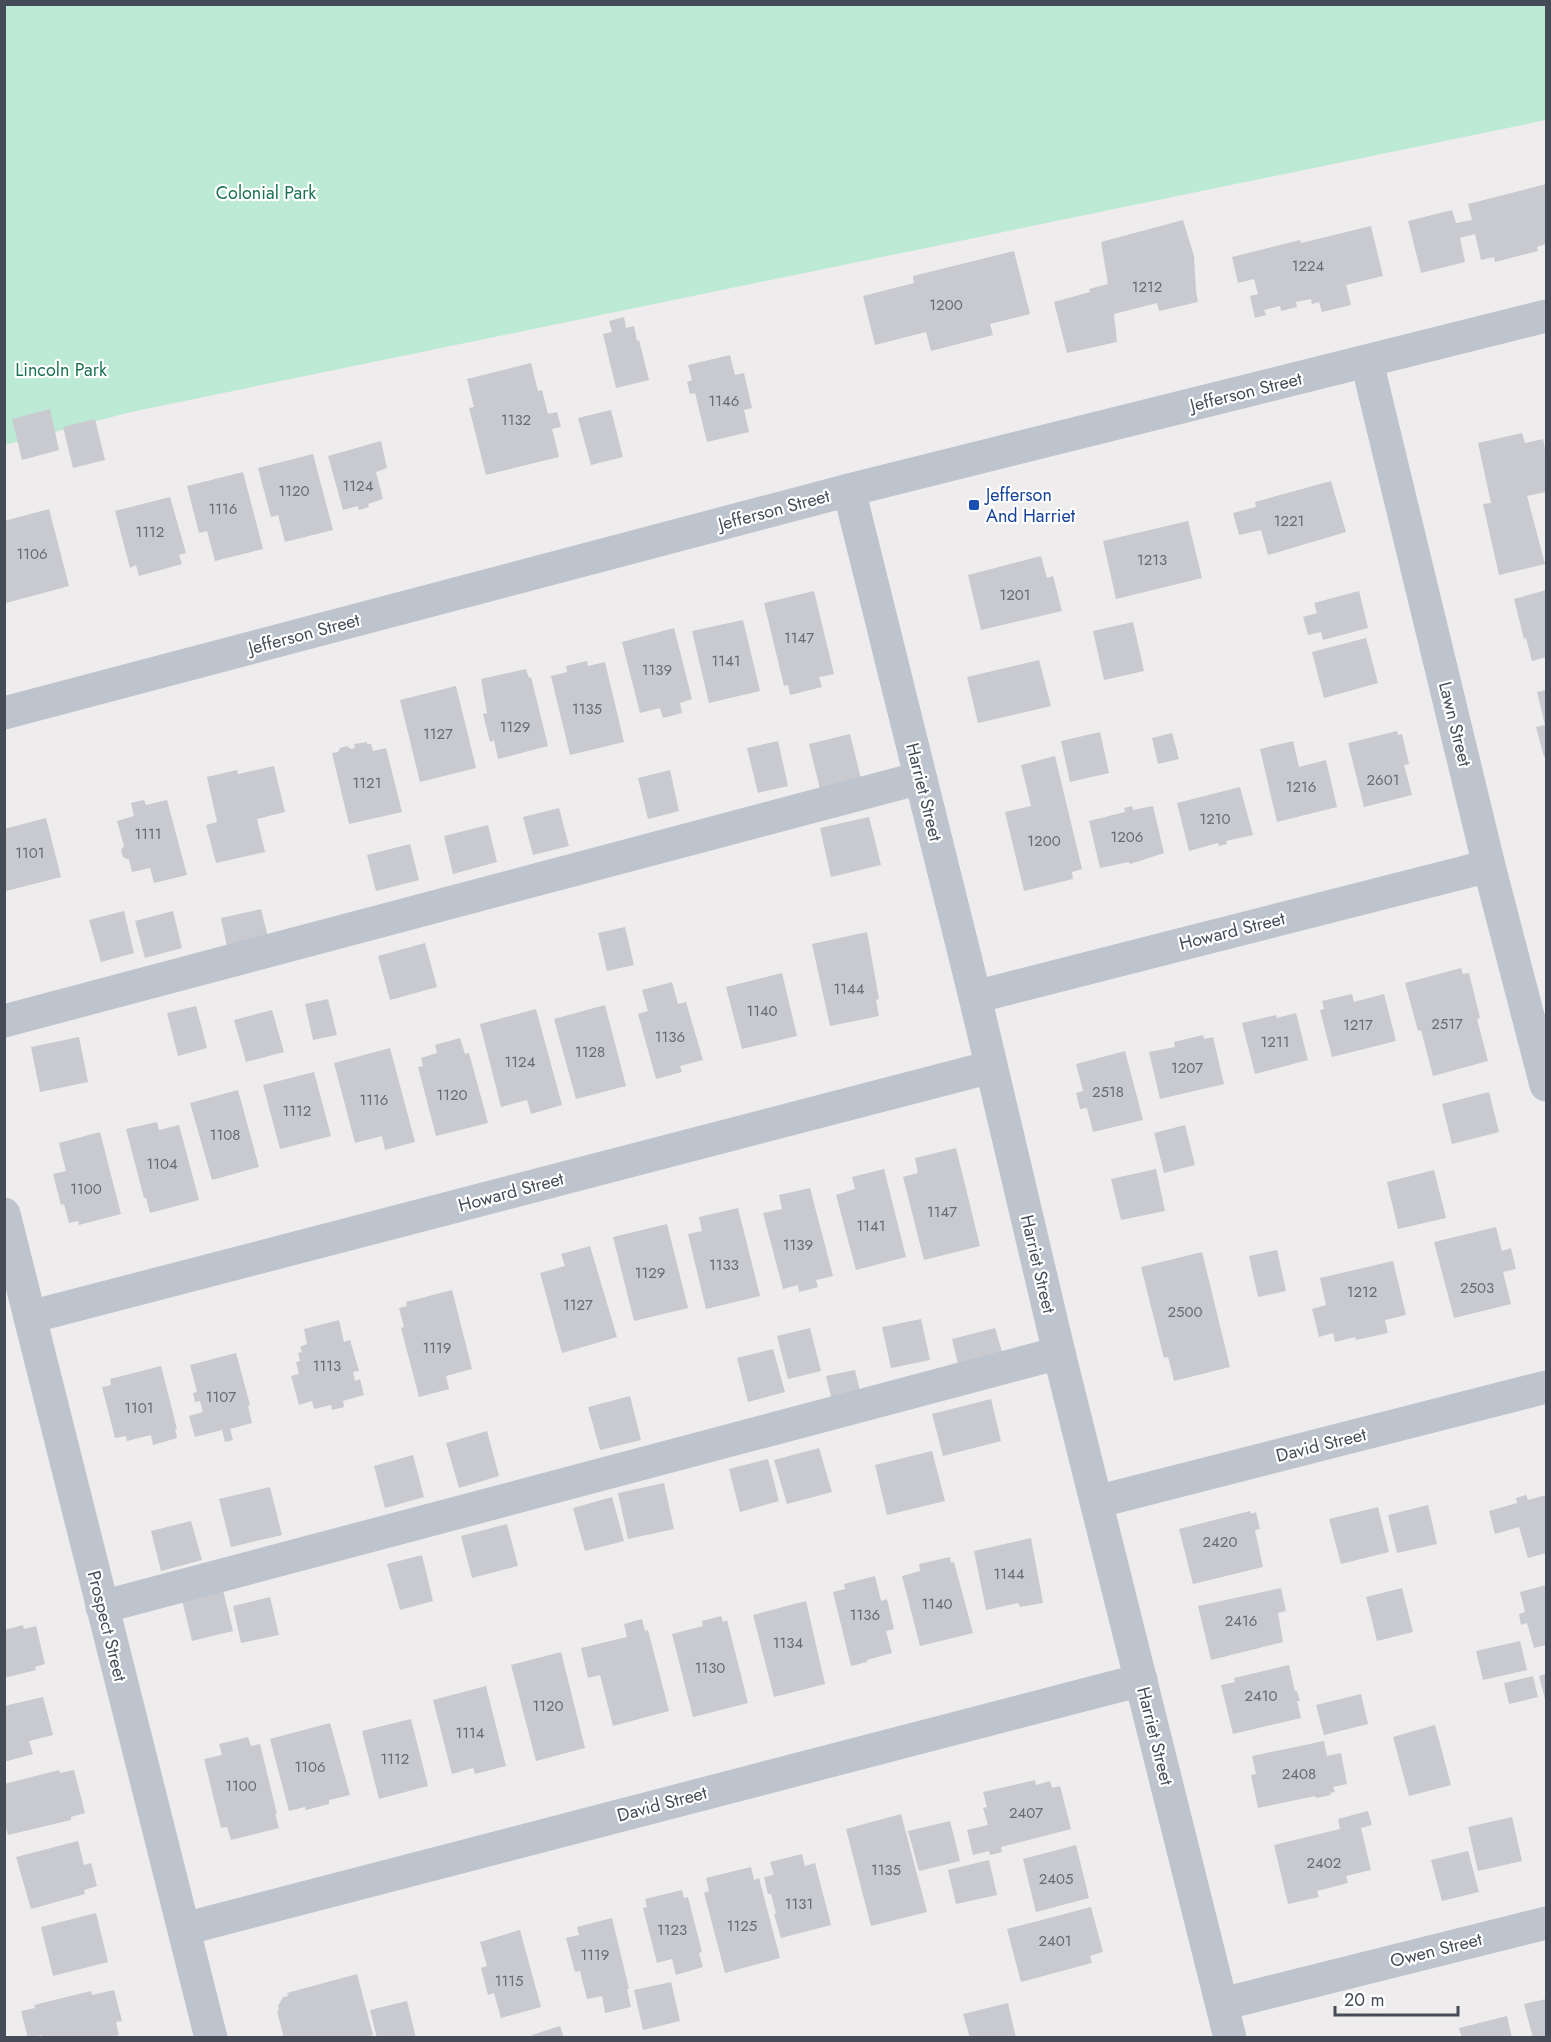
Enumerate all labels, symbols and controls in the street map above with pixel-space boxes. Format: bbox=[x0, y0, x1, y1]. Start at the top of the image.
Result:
park label: Colonial Park bbox=[216, 180, 316, 206]
house number: 1224 bbox=[1292, 255, 1325, 277]
house number: 1212 bbox=[1132, 276, 1162, 298]
house number: 1200 bbox=[929, 294, 963, 316]
park label: Lincoln Park bbox=[15, 357, 107, 383]
street label: Jefferson Street bbox=[1186, 365, 1305, 419]
house number: 1146 bbox=[709, 390, 739, 412]
house number: 1132 bbox=[501, 409, 531, 431]
house number: 1124 bbox=[343, 475, 374, 497]
house number: 1120 bbox=[278, 480, 310, 502]
street label: Jefferson Street bbox=[714, 482, 833, 538]
place label: Jefferson And Harriet bbox=[984, 482, 1076, 529]
house number: 1116 bbox=[209, 498, 237, 520]
marker: Jefferson And Harriet bbox=[967, 498, 981, 512]
house number: 1221 bbox=[1274, 510, 1304, 532]
house number: 1112 bbox=[136, 521, 164, 543]
house number: 1106 bbox=[16, 543, 48, 565]
house number: 1213 bbox=[1137, 549, 1167, 571]
house number: 1201 bbox=[999, 584, 1031, 606]
street label: Jefferson Street bbox=[244, 606, 363, 662]
house number: 1147 bbox=[784, 627, 814, 649]
house number: 1141 bbox=[712, 650, 741, 672]
house number: 1139 bbox=[642, 659, 672, 681]
street label: Lawn Street bbox=[1432, 679, 1478, 770]
house number: 1135 bbox=[572, 698, 602, 720]
house number: 1129 bbox=[500, 716, 530, 738]
house number: 1127 bbox=[423, 723, 453, 745]
street label: Harriet Street bbox=[899, 740, 949, 845]
house number: 2601 bbox=[1367, 769, 1399, 791]
house number: 1121 bbox=[353, 772, 381, 794]
house number: 1216 bbox=[1286, 776, 1316, 798]
house number: 1210 bbox=[1199, 808, 1231, 830]
house number: 1111 bbox=[134, 823, 162, 845]
house number: 1206 bbox=[1111, 826, 1143, 848]
house number: 1200 bbox=[1027, 830, 1061, 852]
house number: 1101 bbox=[15, 842, 45, 864]
street label: Howard Street bbox=[1176, 905, 1288, 957]
house number: 1144 bbox=[834, 978, 865, 1000]
house number: 1140 bbox=[746, 1000, 778, 1022]
house number: 2517 bbox=[1431, 1013, 1463, 1035]
house number: 1217 bbox=[1343, 1014, 1373, 1036]
house number: 1136 bbox=[655, 1026, 685, 1048]
house number: 1211 bbox=[1261, 1031, 1289, 1053]
house number: 1128 bbox=[575, 1041, 605, 1063]
house number: 1124 bbox=[505, 1051, 536, 1073]
house number: 1207 bbox=[1171, 1057, 1203, 1079]
house number: 2518 bbox=[1092, 1081, 1124, 1103]
house number: 1120 bbox=[436, 1084, 468, 1106]
house number: 1116 bbox=[360, 1089, 388, 1111]
house number: 1112 bbox=[283, 1100, 311, 1122]
house number: 1108 bbox=[210, 1124, 240, 1146]
house number: 1104 bbox=[146, 1153, 178, 1175]
street label: Howard Street bbox=[455, 1165, 567, 1219]
house number: 1100 bbox=[70, 1178, 102, 1200]
house number: 1147 bbox=[927, 1201, 957, 1223]
street label: Harriet Street bbox=[1014, 1212, 1062, 1317]
house number: 1141 bbox=[857, 1215, 886, 1237]
house number: 1139 bbox=[783, 1234, 813, 1256]
house number: 1133 bbox=[709, 1254, 739, 1276]
house number: 1129 bbox=[635, 1262, 665, 1284]
house number: 2503 bbox=[1460, 1277, 1494, 1299]
house number: 1212 bbox=[1347, 1281, 1377, 1303]
house number: 1127 bbox=[563, 1294, 593, 1316]
house number: 2500 bbox=[1168, 1301, 1203, 1323]
house number: 1119 bbox=[423, 1337, 451, 1359]
house number: 1113 bbox=[313, 1355, 341, 1377]
house number: 1107 bbox=[206, 1386, 236, 1408]
house number: 1101 bbox=[124, 1397, 154, 1419]
street label: David Street bbox=[1273, 1421, 1369, 1469]
house number: 2420 bbox=[1203, 1531, 1237, 1553]
house number: 1144 bbox=[994, 1563, 1025, 1585]
street label: Prospect Street bbox=[81, 1568, 133, 1685]
house number: 1140 bbox=[921, 1593, 953, 1615]
house number: 1136 bbox=[850, 1604, 880, 1626]
house number: 2416 bbox=[1225, 1610, 1257, 1632]
house number: 1134 bbox=[773, 1632, 803, 1654]
house number: 1130 bbox=[695, 1657, 725, 1679]
street label: Harriet Street bbox=[1130, 1684, 1180, 1789]
house number: 2410 bbox=[1244, 1685, 1278, 1707]
house number: 1120 bbox=[532, 1695, 564, 1717]
house number: 1114 bbox=[456, 1722, 485, 1744]
house number: 1112 bbox=[381, 1748, 409, 1770]
house number: 1106 bbox=[294, 1756, 326, 1778]
house number: 2408 bbox=[1282, 1763, 1316, 1785]
house number: 1100 bbox=[225, 1775, 257, 1797]
street label: David Street bbox=[614, 1779, 710, 1828]
house number: 2407 bbox=[1009, 1802, 1043, 1824]
house number: 2402 bbox=[1307, 1852, 1341, 1874]
house number: 1135 bbox=[871, 1859, 901, 1881]
house number: 2405 bbox=[1039, 1868, 1073, 1890]
house number: 1131 bbox=[785, 1893, 813, 1915]
house number: 1125 bbox=[727, 1915, 757, 1937]
house number: 1123 bbox=[657, 1919, 687, 1941]
street label: Owen Street bbox=[1387, 1926, 1485, 1974]
house number: 2401 bbox=[1038, 1930, 1072, 1952]
house number: 1119 bbox=[581, 1944, 609, 1966]
house number: 1115 bbox=[495, 1970, 523, 1992]
scale bar bbox=[1335, 1979, 1458, 2017]
text: 20 m bbox=[1344, 1987, 1384, 2013]

